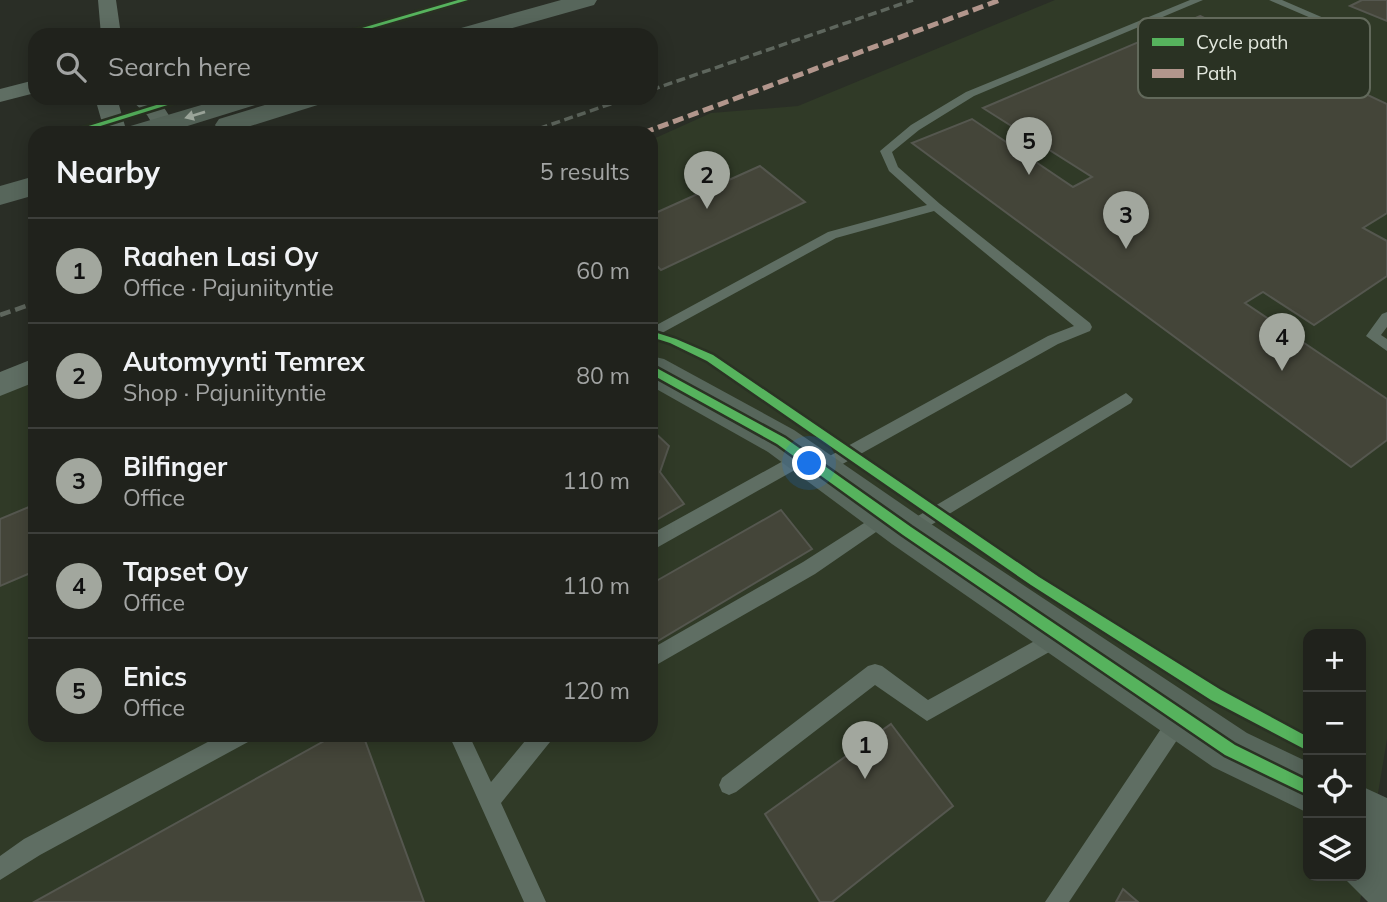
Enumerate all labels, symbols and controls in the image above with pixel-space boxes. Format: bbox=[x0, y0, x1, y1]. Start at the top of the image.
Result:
legend bbox=[1138, 18, 1370, 98]
search box bbox=[28, 28, 658, 105]
text: Cycle path bbox=[1196, 30, 1288, 54]
icon: search bbox=[52, 48, 90, 86]
text: Search here bbox=[108, 50, 251, 83]
text: Path bbox=[1196, 61, 1237, 85]
one-way arrow bbox=[185, 111, 206, 121]
pin: 5 bbox=[1006, 117, 1052, 175]
pin: 2 bbox=[684, 151, 730, 209]
text: Nearby bbox=[56, 153, 160, 191]
text: 5 results bbox=[540, 157, 630, 186]
pin: 3 bbox=[1103, 191, 1149, 249]
text: Raahen Lasi Oy bbox=[123, 240, 318, 273]
text: 1 bbox=[72, 256, 86, 285]
text: 60 m bbox=[576, 256, 630, 285]
text: Office · Pajuniityntie bbox=[123, 273, 334, 302]
pin: 4 bbox=[1259, 313, 1305, 371]
text: Automyynti Temrex bbox=[123, 345, 365, 378]
text: 2 bbox=[72, 361, 86, 390]
text: 80 m bbox=[576, 361, 630, 390]
text: Shop · Pajuniityntie bbox=[123, 378, 326, 407]
your location bbox=[792, 446, 826, 480]
text: Bilfinger bbox=[123, 450, 227, 483]
text: 3 bbox=[72, 466, 86, 495]
text: 110 m bbox=[562, 466, 630, 495]
text: Office bbox=[123, 483, 185, 512]
text: Tapset Oy bbox=[123, 555, 248, 588]
text: 4 bbox=[72, 571, 86, 600]
text: 110 m bbox=[562, 571, 630, 600]
text: Office bbox=[123, 588, 185, 617]
map controls bbox=[1303, 629, 1366, 881]
button: + bbox=[1303, 629, 1366, 692]
text: Enics bbox=[123, 660, 187, 693]
text: 5 bbox=[72, 676, 86, 705]
text: 120 m bbox=[562, 676, 630, 705]
button: − bbox=[1303, 692, 1366, 755]
text: Office bbox=[123, 693, 185, 722]
pin: 1 bbox=[842, 721, 888, 779]
button: locate bbox=[1303, 755, 1366, 818]
button: layers bbox=[1303, 818, 1366, 881]

